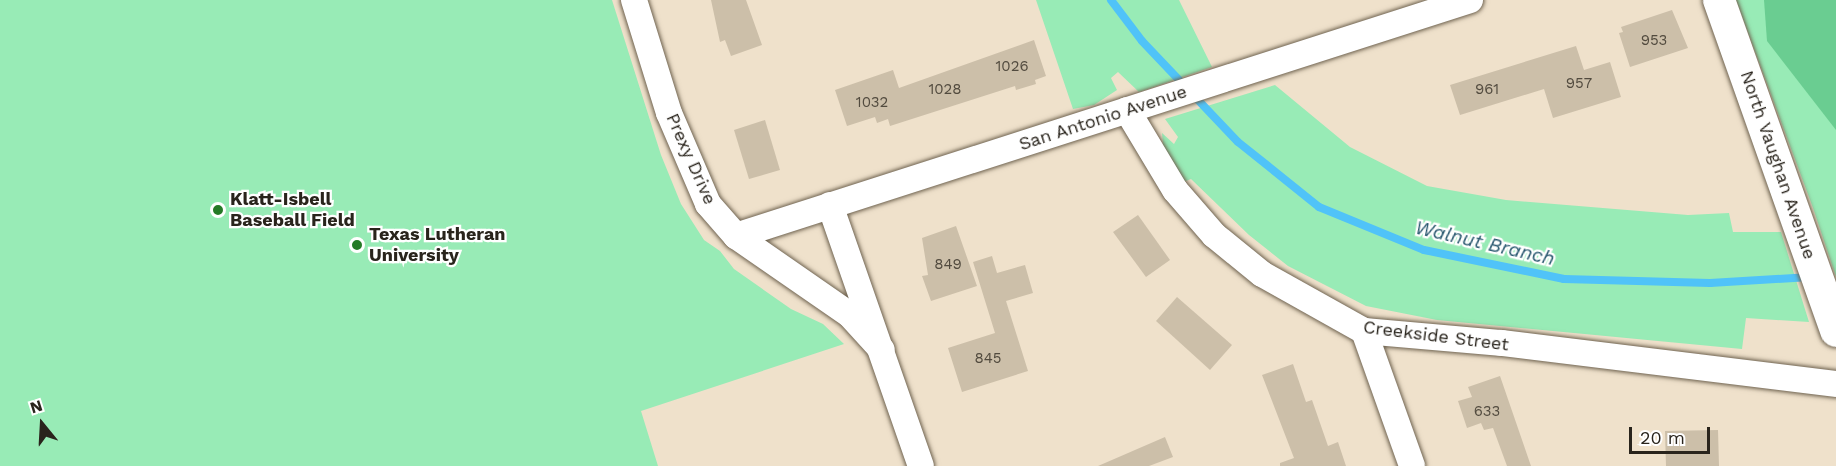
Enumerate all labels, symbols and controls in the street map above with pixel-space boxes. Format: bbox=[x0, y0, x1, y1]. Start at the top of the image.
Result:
house number: 953 bbox=[1641, 32, 1667, 50]
house number: 1026 bbox=[995, 58, 1029, 76]
street label: North Vaughan Avenue bbox=[1735, 67, 1821, 263]
house number: 957 bbox=[1566, 75, 1592, 93]
street label: San Antonio Avenue bbox=[1016, 80, 1190, 156]
house number: 1028 bbox=[928, 81, 962, 99]
house number: 961 bbox=[1475, 81, 1499, 99]
house number: 1032 bbox=[856, 94, 888, 112]
street label: Prexy Drive bbox=[661, 110, 721, 208]
place label: Klatt-Isbell Baseball Field bbox=[230, 189, 355, 232]
marker: Klatt-Isbell Baseball Field bbox=[211, 203, 225, 217]
water label: Walnut Branch bbox=[1413, 215, 1557, 271]
place label: Texas Lutheran University bbox=[369, 224, 506, 266]
marker: Texas Lutheran University bbox=[350, 238, 364, 252]
house number: 849 bbox=[934, 256, 962, 274]
street label: Creekside Street bbox=[1362, 316, 1510, 356]
house number: 845 bbox=[974, 350, 1002, 368]
north arrow bbox=[12, 394, 72, 454]
text: N bbox=[28, 396, 45, 417]
house number: 633 bbox=[1474, 403, 1500, 421]
scale bar bbox=[1632, 415, 1713, 453]
text: 20 m bbox=[1640, 427, 1685, 448]

